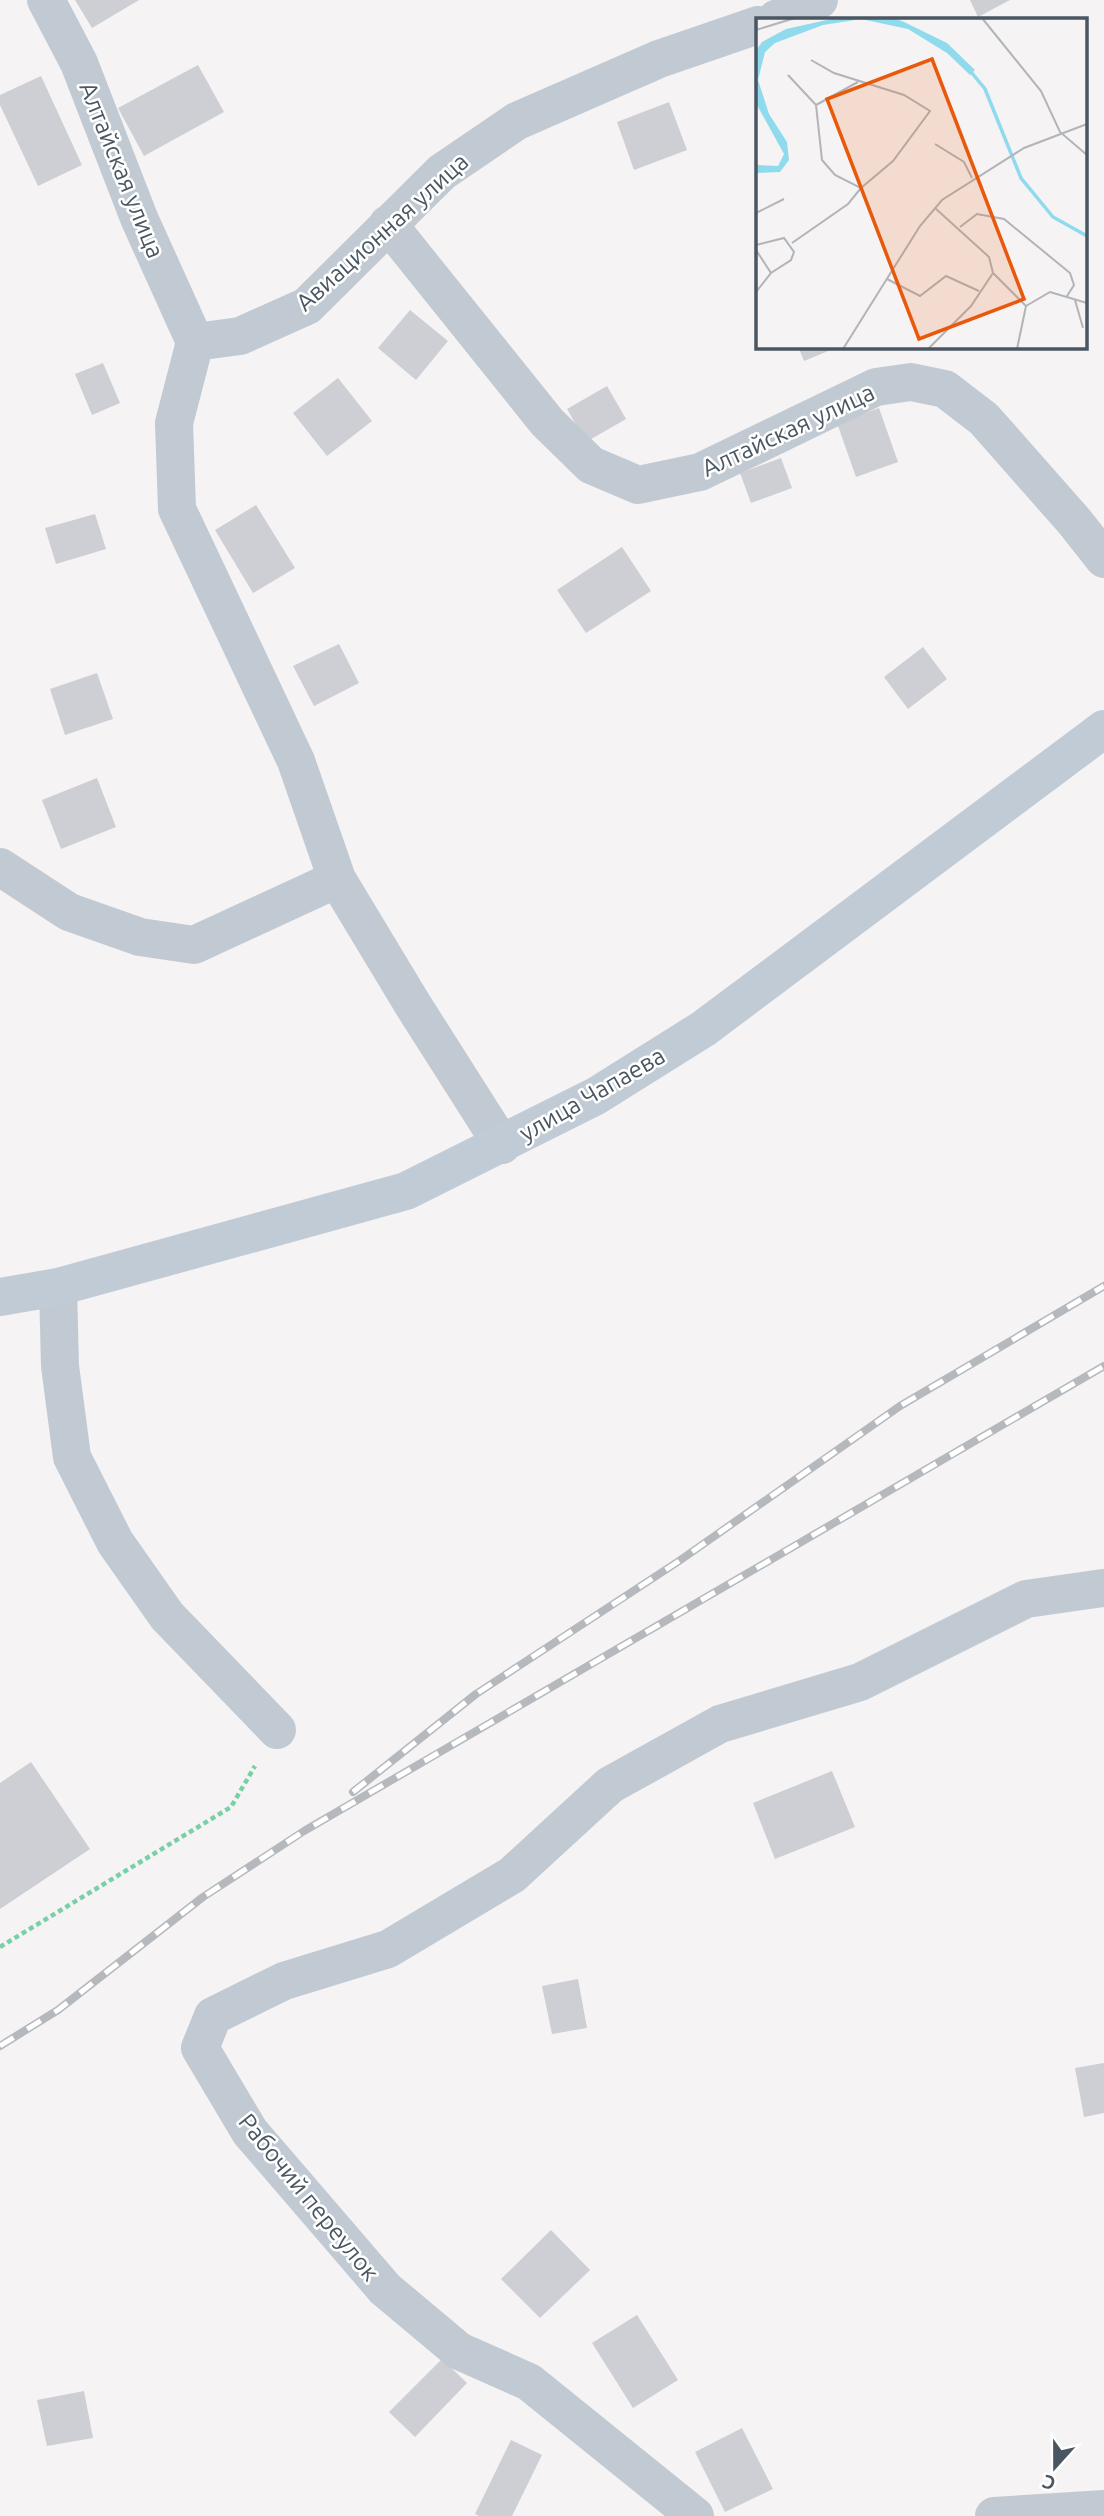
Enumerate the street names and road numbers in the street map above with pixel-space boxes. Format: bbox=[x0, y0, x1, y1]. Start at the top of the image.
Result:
street label: Алтайская улица bbox=[74, 78, 170, 262]
street label: Авиационная улица bbox=[290, 148, 474, 316]
street label: Алтайская улица bbox=[697, 378, 879, 482]
street label: улица Чапаева bbox=[515, 1041, 669, 1147]
street label: Рабочий переулок bbox=[233, 2108, 385, 2286]

